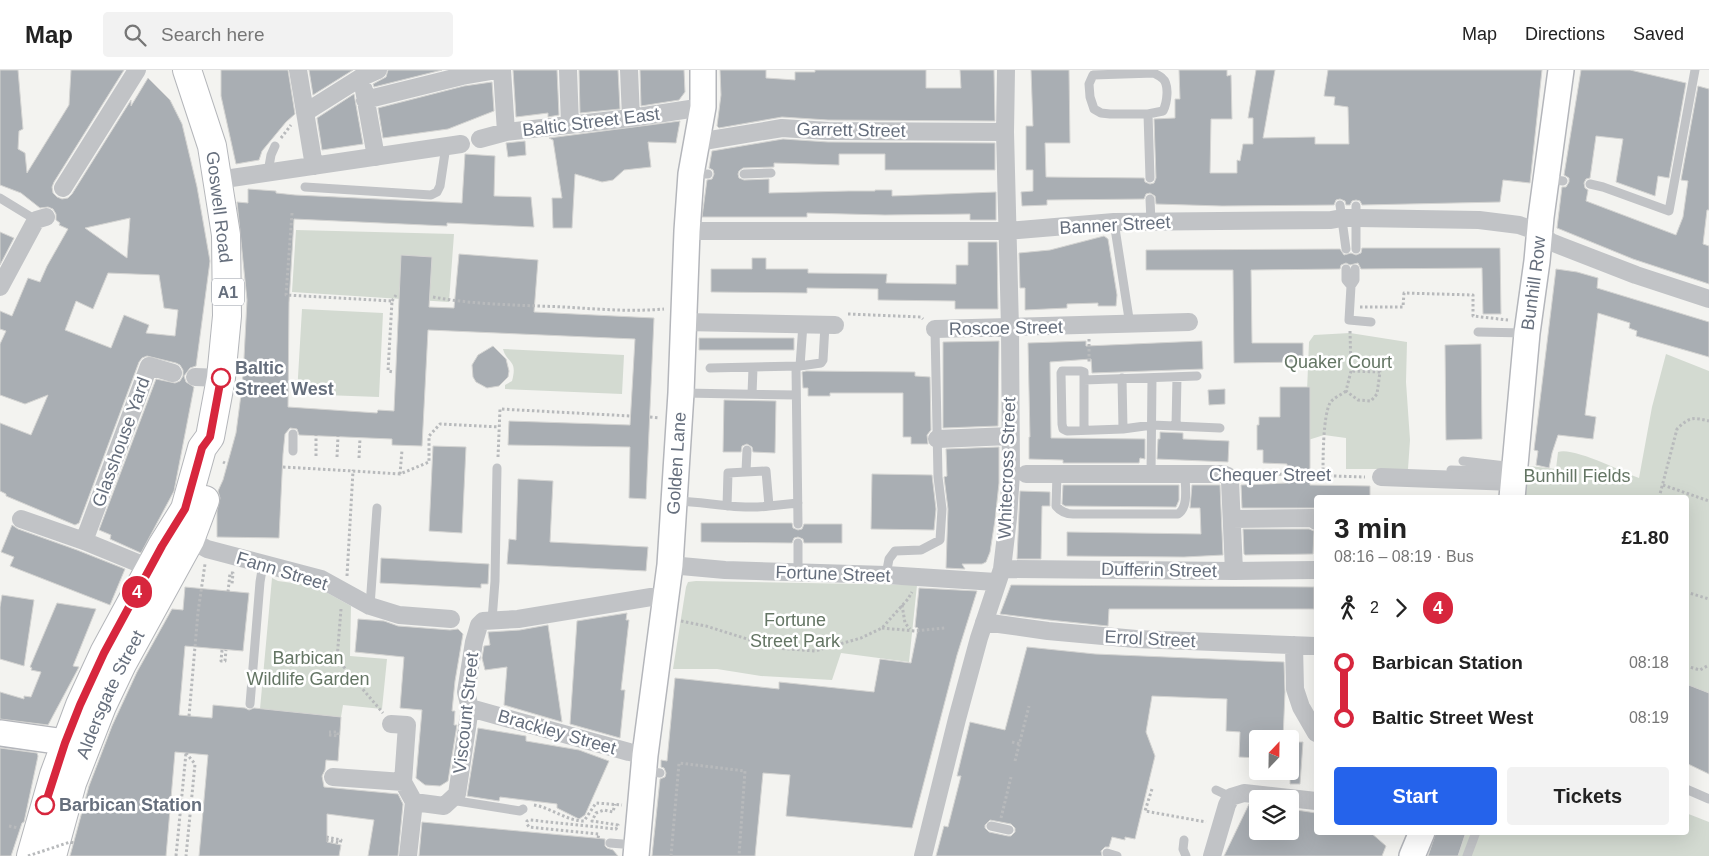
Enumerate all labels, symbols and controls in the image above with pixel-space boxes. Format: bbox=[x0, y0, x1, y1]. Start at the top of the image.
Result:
search box bbox=[103, 12, 453, 57]
text: Map bbox=[25, 21, 73, 48]
icon: search bbox=[121, 21, 149, 49]
text: Search here bbox=[161, 24, 265, 45]
text: Map bbox=[1462, 24, 1497, 44]
text: Directions bbox=[1525, 24, 1605, 44]
text: Saved bbox=[1633, 24, 1684, 44]
street label: Baltic Street East bbox=[521, 104, 661, 140]
street label: Garrett Street bbox=[796, 119, 906, 141]
street label: Goswell Road bbox=[202, 150, 236, 264]
street label: Banner Street bbox=[1059, 212, 1171, 238]
street label: Bunhill Row bbox=[1517, 234, 1549, 332]
road number: A1 bbox=[212, 278, 244, 306]
street label: Roscoe Street bbox=[949, 317, 1063, 339]
park label: Quaker Court bbox=[1284, 352, 1392, 372]
place label: Baltic Street West bbox=[235, 358, 334, 399]
marker: Baltic Street West bbox=[211, 368, 231, 388]
street label: Glasshouse Yard bbox=[88, 374, 154, 510]
street label: Whitecross Street bbox=[995, 397, 1019, 539]
street label: Golden Lane bbox=[663, 411, 690, 515]
street label: Chequer Street bbox=[1209, 465, 1331, 485]
park label: Bunhill Fields bbox=[1523, 466, 1631, 486]
text: 3 min bbox=[1334, 513, 1407, 544]
text: £1.80 bbox=[1621, 527, 1669, 548]
street label: Fann Street bbox=[234, 548, 330, 594]
text: 08:16 – 08:19 · Bus bbox=[1334, 548, 1474, 565]
street label: Dufferin Street bbox=[1101, 559, 1217, 581]
street label: Fortune Street bbox=[775, 562, 891, 586]
line badge: 4 bbox=[121, 576, 153, 608]
text: 4 bbox=[132, 582, 142, 602]
icon: walk bbox=[1334, 594, 1362, 622]
icon: forward bbox=[1387, 594, 1415, 622]
text: 4 bbox=[1433, 598, 1443, 618]
text: 2 bbox=[1370, 599, 1379, 616]
park label: Fortune Street Park bbox=[750, 610, 841, 651]
street label: Aldersgate Street bbox=[72, 627, 148, 762]
street label: Errol Street bbox=[1104, 627, 1196, 651]
park label: Barbican Wildlife Garden bbox=[246, 648, 370, 689]
street label: Viscount Street bbox=[450, 651, 482, 775]
text: Barbican Station bbox=[1372, 652, 1523, 673]
text: 08:18 bbox=[1629, 654, 1669, 671]
street label: Brackley Street bbox=[496, 706, 618, 758]
text: Baltic Street West bbox=[1372, 707, 1533, 728]
text: 08:19 bbox=[1629, 709, 1669, 726]
north arrow bbox=[1249, 730, 1299, 780]
map controls bbox=[1249, 730, 1299, 840]
button: Start bbox=[1334, 767, 1497, 825]
button: Tickets bbox=[1507, 767, 1669, 825]
button: layers bbox=[1249, 790, 1299, 840]
marker: Barbican Station bbox=[35, 795, 55, 815]
place label: Barbican Station bbox=[59, 795, 202, 815]

